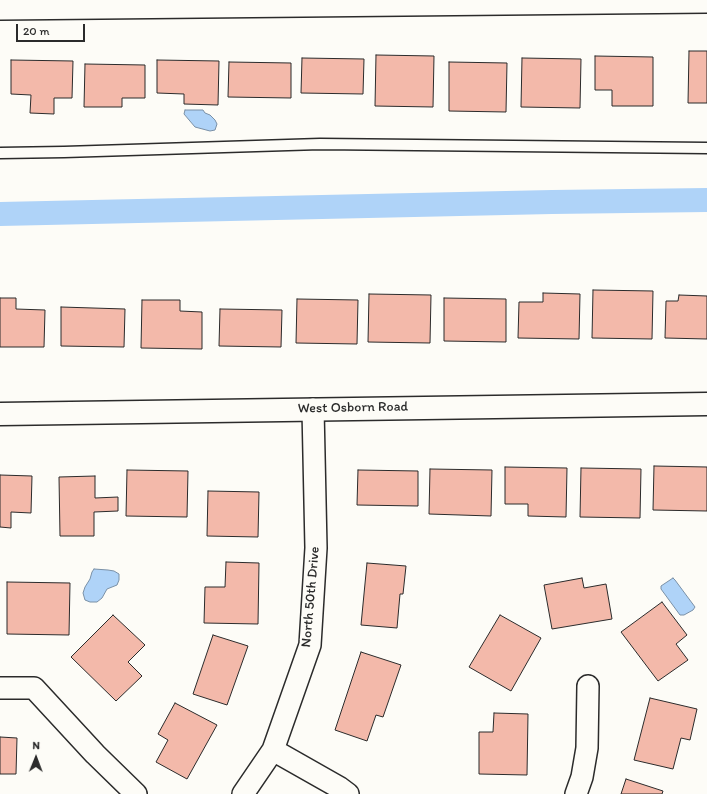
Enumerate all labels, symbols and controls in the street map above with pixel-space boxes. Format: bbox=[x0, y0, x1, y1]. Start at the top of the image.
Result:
scale bar bbox=[18, 16, 87, 42]
text: 20 m bbox=[23, 24, 50, 38]
street label: West Osborn Road bbox=[298, 399, 408, 417]
street label: North 50th Drive bbox=[298, 546, 324, 648]
north arrow bbox=[16, 738, 56, 778]
text: N bbox=[32, 739, 40, 752]

